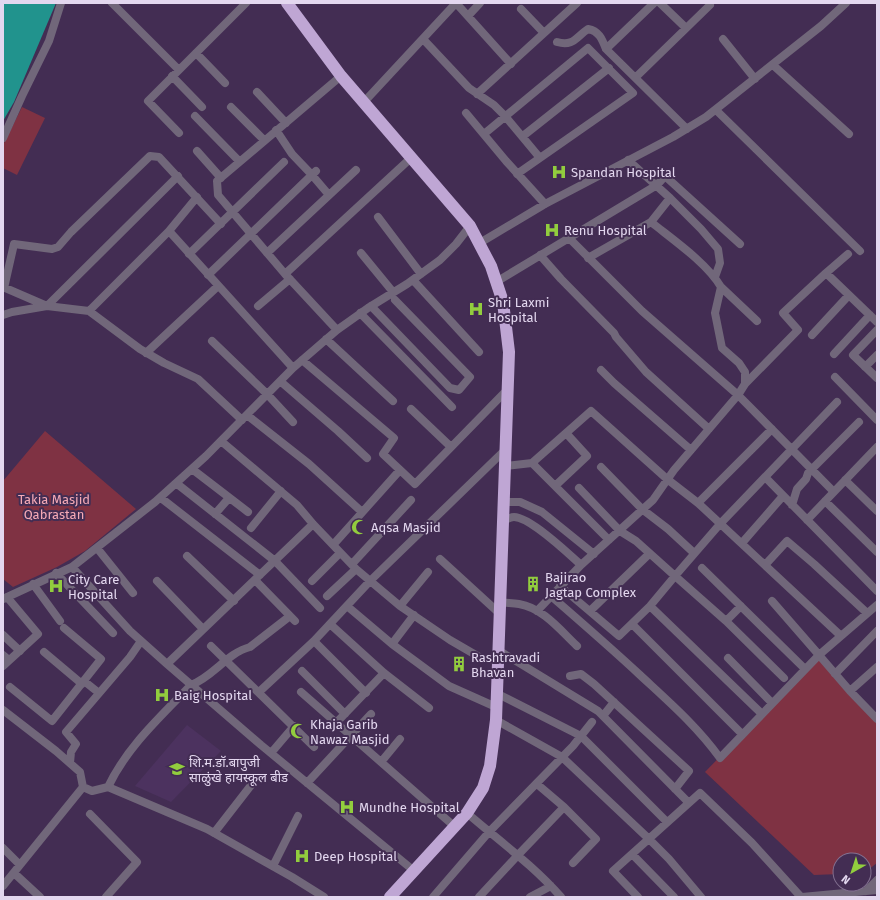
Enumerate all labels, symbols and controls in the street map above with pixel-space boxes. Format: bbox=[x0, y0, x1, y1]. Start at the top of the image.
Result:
hospital icon: Spandan Hospital bbox=[550, 163, 568, 181]
place label: Spandan Hospital bbox=[571, 165, 676, 180]
hospital icon: Renu Hospital bbox=[543, 221, 561, 239]
place label: Renu Hospital bbox=[564, 223, 647, 238]
place label: Shri Laxmi Hospital bbox=[488, 295, 549, 325]
hospital icon: Shri Laxmi Hospital bbox=[467, 300, 485, 318]
park label: Takia Masjid Qabrastan bbox=[18, 492, 90, 522]
mosque icon: Aqsa Masjid bbox=[350, 518, 368, 536]
place label: Aqsa Masjid bbox=[371, 520, 441, 535]
place label: Bajirao Jagtap Complex bbox=[545, 570, 637, 600]
place label: City Care Hospital bbox=[68, 572, 119, 602]
building icon: Bajirao Jagtap Complex bbox=[524, 575, 542, 593]
hospital icon: City Care Hospital bbox=[47, 577, 65, 595]
place label: Rashtravadi Bhavan bbox=[471, 650, 540, 680]
building icon: Rashtravadi Bhavan bbox=[450, 655, 468, 673]
hospital icon: Baig Hospital bbox=[153, 686, 171, 704]
place label: Baig Hospital bbox=[174, 688, 252, 703]
place label: Khaja Garib Nawaz Masjid bbox=[310, 717, 389, 747]
mosque icon: Khaja Garib Nawaz Masjid bbox=[289, 722, 307, 740]
place label: शि.म.डॉ.बापुजी साळुंखे हायस्कूल बीड bbox=[189, 755, 289, 786]
school or university icon: शि.म.डॉ.बापुजी साळुंखे हायस्कूल बीड bbox=[168, 760, 186, 778]
hospital icon: Mundhe Hospital bbox=[338, 798, 356, 816]
place label: Mundhe Hospital bbox=[359, 800, 460, 815]
hospital icon: Deep Hospital bbox=[293, 847, 311, 865]
place label: Deep Hospital bbox=[314, 849, 397, 864]
north arrow bbox=[832, 852, 872, 892]
text: N bbox=[839, 872, 853, 887]

